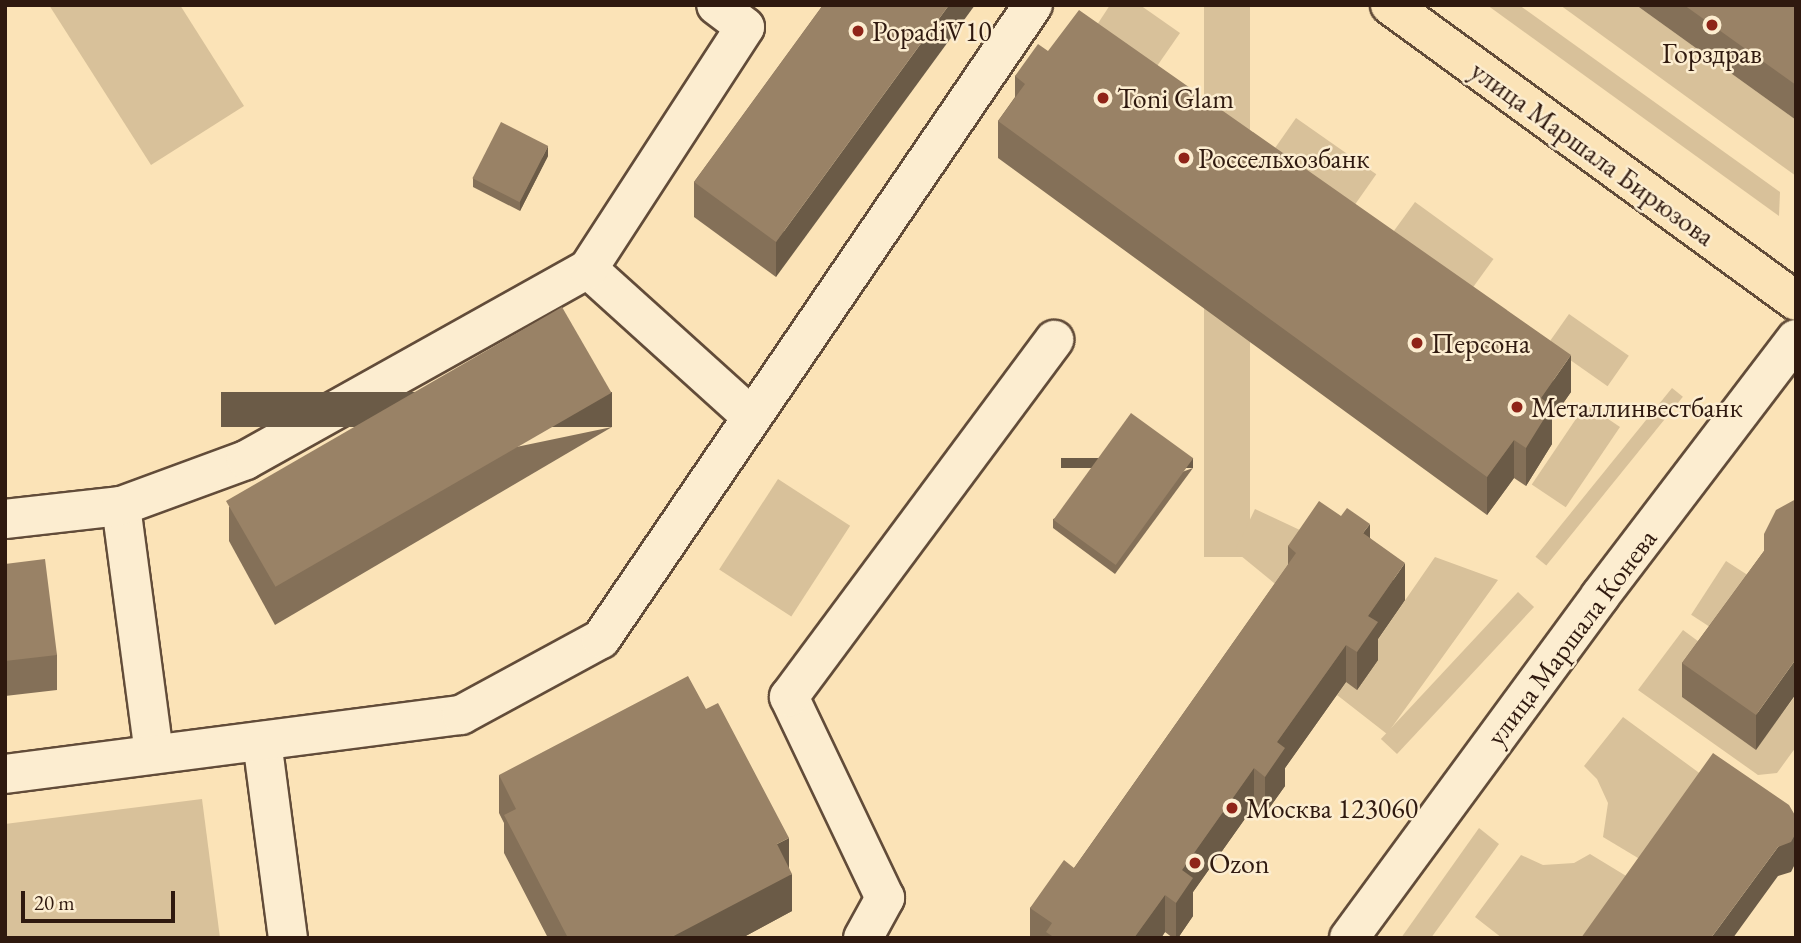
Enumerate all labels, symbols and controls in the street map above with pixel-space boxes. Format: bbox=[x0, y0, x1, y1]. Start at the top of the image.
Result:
place label: PopadiV10 bbox=[872, 14, 992, 48]
marker: Горздрав bbox=[1704, 17, 1720, 33]
marker: PopadiV10 bbox=[850, 23, 866, 39]
place label: Горздрав bbox=[1662, 36, 1762, 70]
street label: улица Маршала Бирюзова bbox=[1464, 53, 1722, 253]
place label: Toni Glam bbox=[1117, 81, 1234, 115]
marker: Toni Glam bbox=[1095, 90, 1111, 106]
place label: Россельхозбанк bbox=[1198, 141, 1370, 175]
marker: Россельхозбанк bbox=[1176, 150, 1192, 166]
place label: Персона bbox=[1431, 326, 1530, 360]
marker: Персона bbox=[1409, 335, 1425, 351]
place label: Металлинвестбанк bbox=[1531, 390, 1743, 424]
marker: Металлинвестбанк bbox=[1509, 399, 1525, 415]
street label: улица Маршала Конева bbox=[1479, 522, 1663, 752]
place label: Москва 123060 bbox=[1246, 791, 1418, 825]
marker: Москва 123060 bbox=[1224, 800, 1240, 816]
place label: Ozon bbox=[1209, 846, 1270, 880]
marker: Ozon bbox=[1187, 855, 1203, 871]
scale bar bbox=[24, 876, 178, 920]
text: 20 m bbox=[34, 889, 75, 916]

